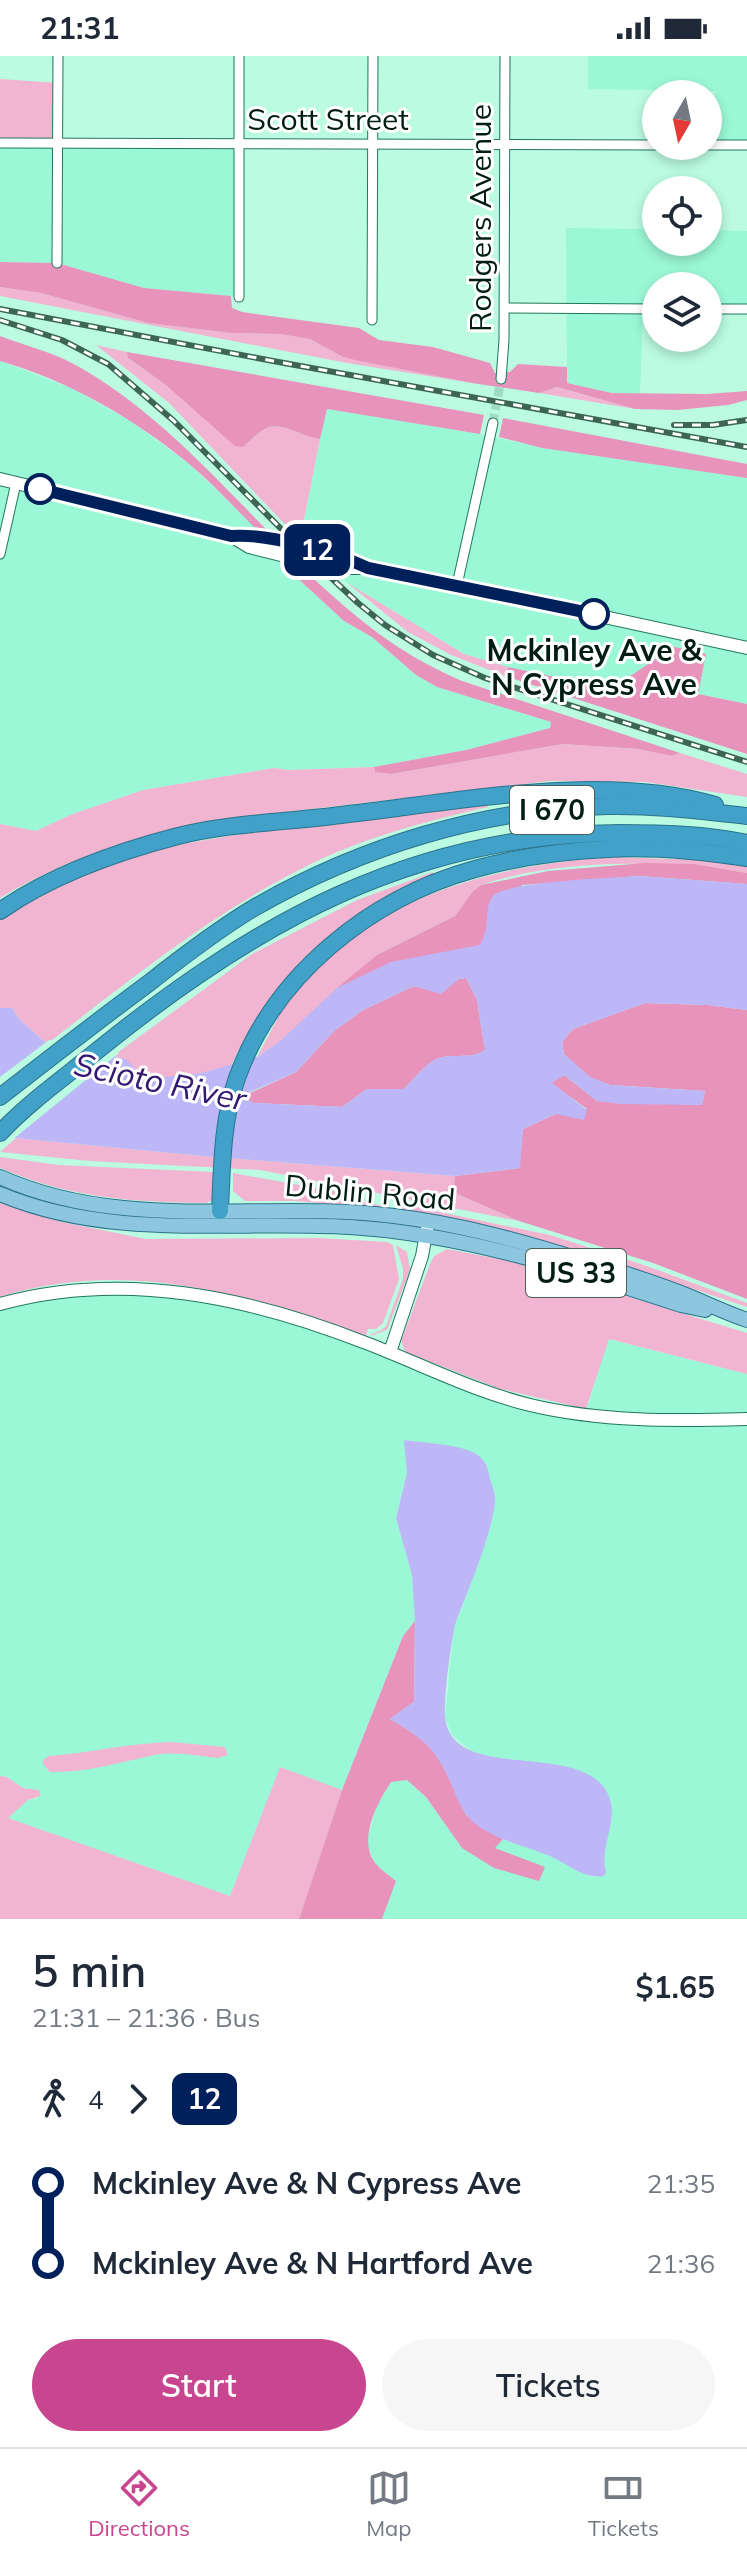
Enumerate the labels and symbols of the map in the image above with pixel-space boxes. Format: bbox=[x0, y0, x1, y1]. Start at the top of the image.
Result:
north arrow bbox=[642, 80, 722, 160]
street label: Scott Street bbox=[247, 100, 409, 138]
street label: Rodgers Avenue bbox=[461, 104, 499, 332]
unlabelled marker bbox=[25, 474, 55, 504]
line badge: 12 bbox=[281, 524, 353, 576]
marker: Mckinley Ave & N Cypress Ave bbox=[579, 599, 609, 629]
place label: Mckinley Ave & N Cypress Ave bbox=[486, 631, 703, 703]
road number: I 670 bbox=[510, 786, 594, 834]
water label: Scioto River bbox=[71, 1043, 251, 1119]
street label: Dublin Road bbox=[283, 1166, 457, 1218]
road number: US 33 bbox=[526, 1249, 626, 1297]

